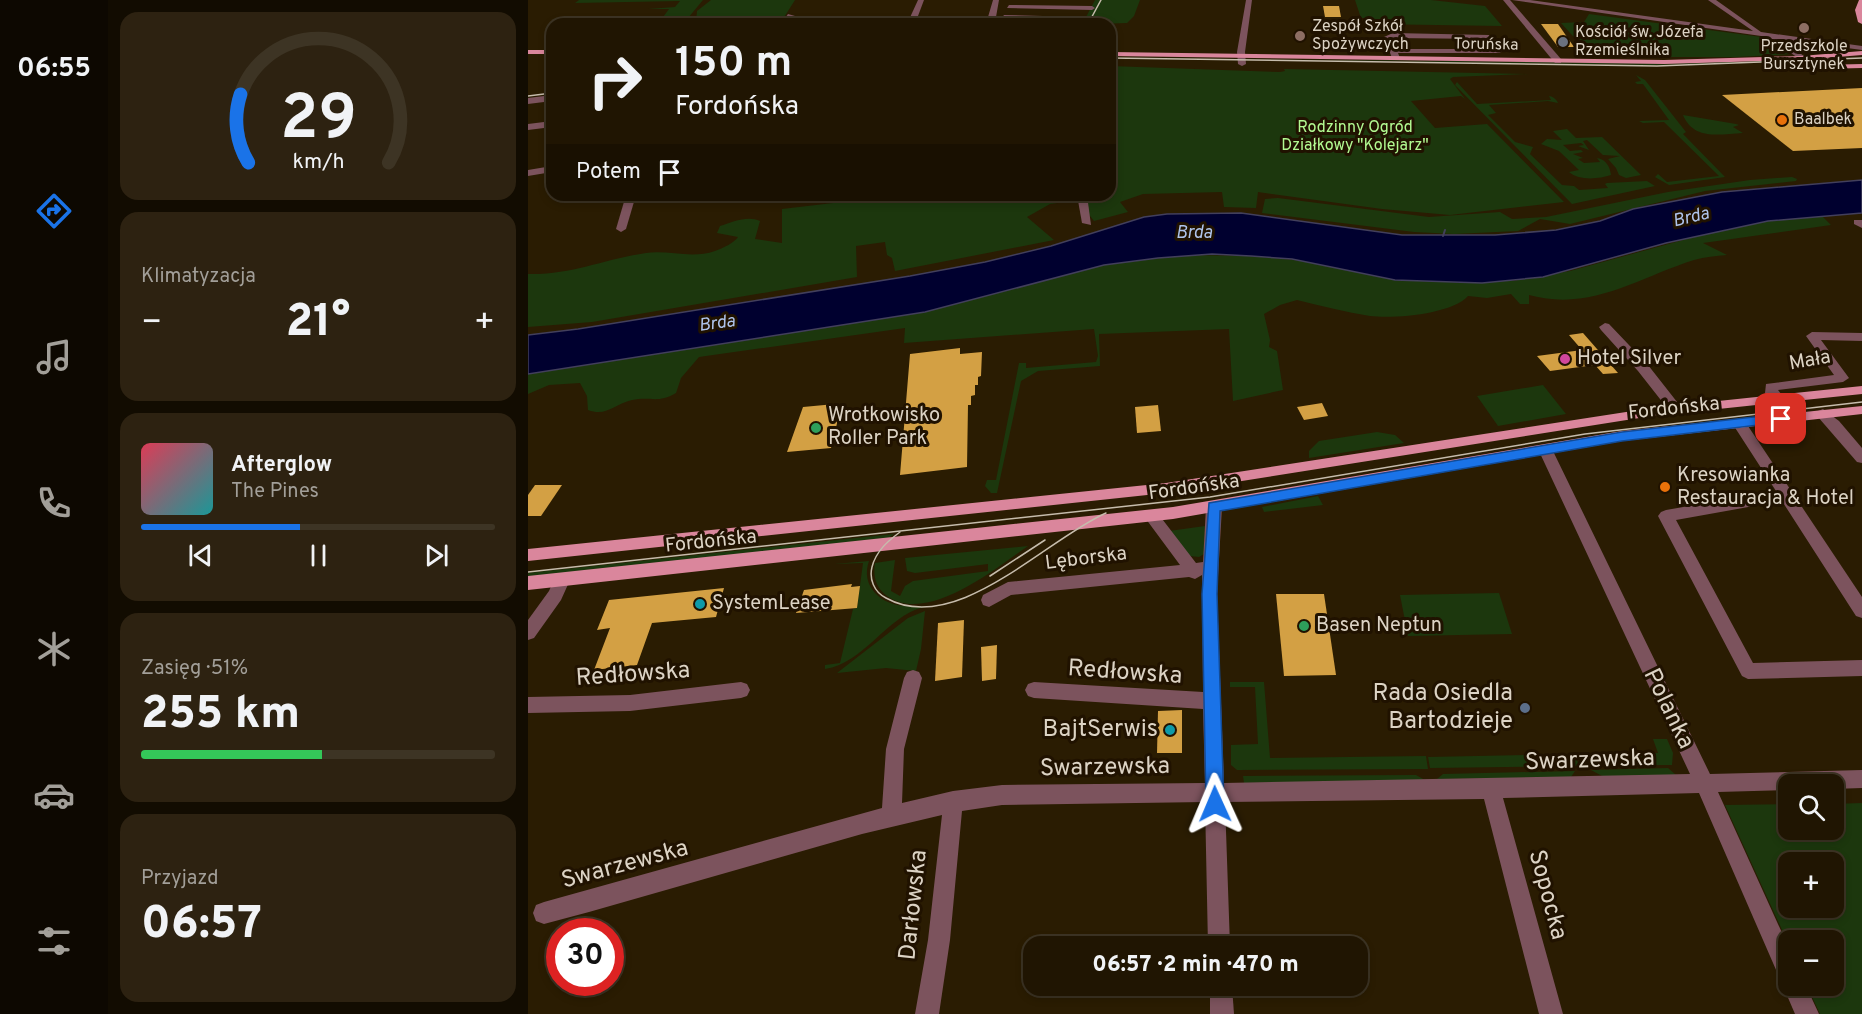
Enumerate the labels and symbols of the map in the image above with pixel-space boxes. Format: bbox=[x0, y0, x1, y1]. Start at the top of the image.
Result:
place label: Zespół Szkół Spożywczych bbox=[1312, 17, 1409, 55]
marker: Przedszkole Bursztynek bbox=[1797, 21, 1811, 35]
place label: Kościół św. Józefa Rzemieślnika bbox=[1575, 23, 1704, 61]
marker: Zespół Szkół Spożywczych bbox=[1293, 29, 1307, 43]
street label: Toruńska bbox=[1453, 34, 1519, 56]
marker: Kościół św. Józefa Rzemieślnika bbox=[1556, 35, 1570, 49]
place label: Przedszkole Bursztynek bbox=[1760, 37, 1848, 75]
place label: Baalbek bbox=[1794, 110, 1852, 130]
marker: Baalbek bbox=[1775, 113, 1789, 127]
park label: Rodzinny Ogród Działkowy "Kolejarz" bbox=[1281, 118, 1429, 156]
water label: Brda bbox=[1670, 202, 1712, 234]
water label: Brda bbox=[1176, 222, 1213, 245]
water label: Brda bbox=[697, 310, 737, 338]
street label: Mała bbox=[1787, 345, 1833, 377]
place label: Hotel Silver bbox=[1577, 346, 1681, 372]
marker: Hotel Silver bbox=[1558, 352, 1572, 366]
street label: Fordońska bbox=[1627, 391, 1721, 427]
pin bbox=[1755, 393, 1806, 444]
place label: Wrotkowisko Roller Park bbox=[828, 403, 940, 452]
marker: Wrotkowisko Roller Park bbox=[809, 421, 823, 435]
place label: Kresowianka Restauracja & Hotel bbox=[1677, 463, 1854, 512]
street label: Fordońska bbox=[1147, 469, 1241, 507]
marker: Kresowianka Restauracja & Hotel bbox=[1658, 480, 1672, 494]
street label: Fordońska bbox=[664, 524, 758, 560]
street label: Lęborska bbox=[1044, 541, 1128, 577]
place label: SystemLease bbox=[712, 591, 831, 617]
marker: SystemLease bbox=[693, 597, 707, 611]
place label: Basen Neptun bbox=[1316, 613, 1442, 639]
marker: Basen Neptun bbox=[1297, 619, 1311, 633]
street label: Redłowska bbox=[1067, 654, 1183, 692]
street label: Redłowska bbox=[575, 656, 691, 694]
street label: Polanka bbox=[1636, 664, 1700, 754]
place label: Rada Osiedla Bartodzieje bbox=[1373, 679, 1513, 737]
marker: Rada Osiedla Bartodzieje bbox=[1518, 701, 1532, 715]
place label: BajtSerwis bbox=[1043, 715, 1158, 745]
marker: BajtSerwis bbox=[1163, 723, 1177, 737]
street label: Swarzewska bbox=[1524, 744, 1656, 778]
street label: Swarzewska bbox=[1040, 752, 1170, 784]
position arrow bbox=[1183, 772, 1247, 836]
street label: Swarzewska bbox=[558, 834, 692, 896]
street label: Sopocka bbox=[1521, 847, 1573, 943]
street label: Darłowska bbox=[893, 848, 935, 962]
speed limit sign: 30 bbox=[546, 918, 624, 996]

